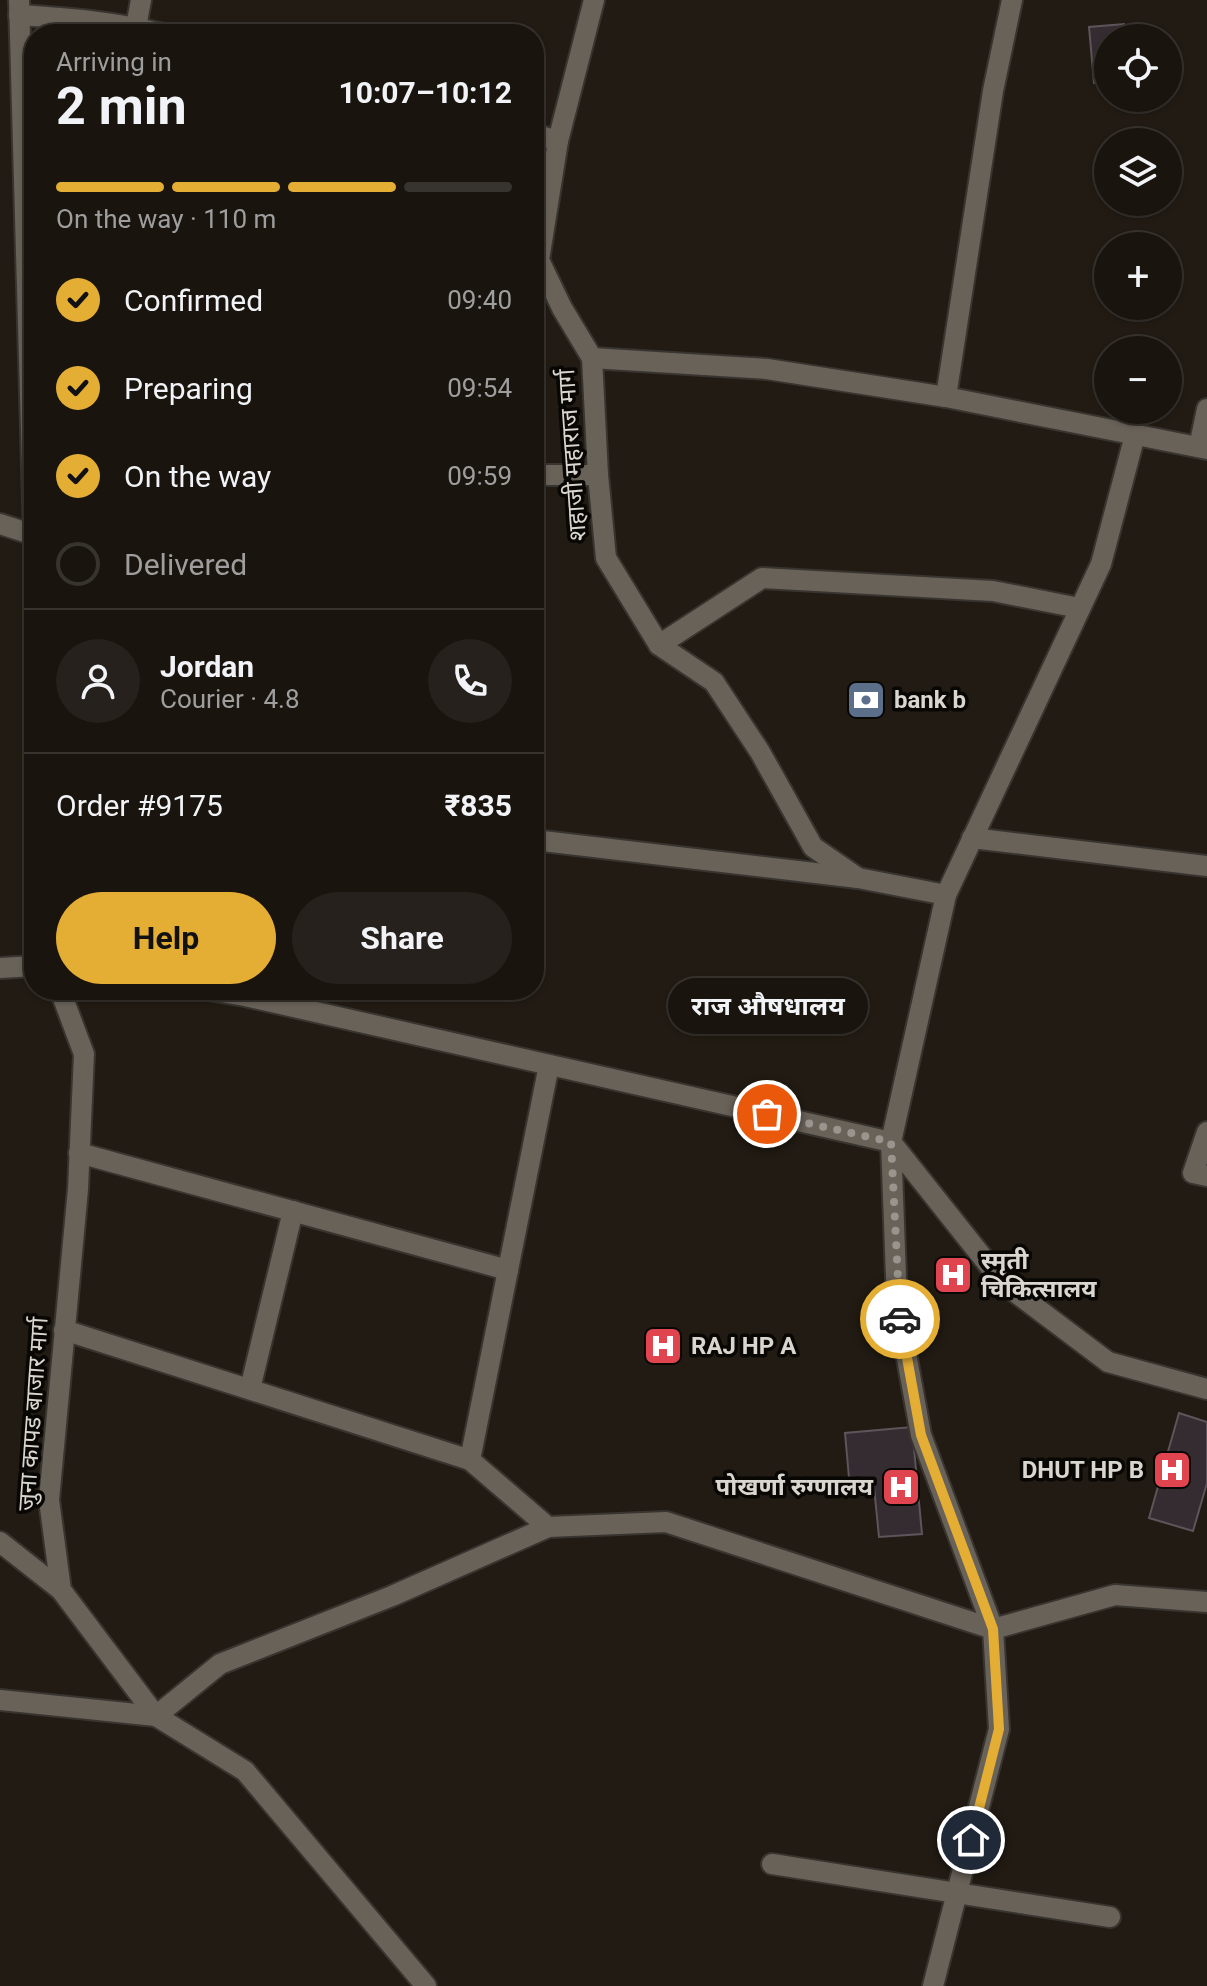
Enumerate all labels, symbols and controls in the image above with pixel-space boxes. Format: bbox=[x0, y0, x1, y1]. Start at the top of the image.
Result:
map controls bbox=[1094, 24, 1182, 424]
button: locate bbox=[1094, 24, 1182, 112]
text: Arriving in bbox=[56, 47, 172, 77]
text: 10:07–10:12 bbox=[338, 75, 512, 110]
text: 2 min bbox=[56, 76, 187, 137]
button: layers bbox=[1094, 128, 1182, 216]
text: On the way · 110 m bbox=[56, 204, 276, 234]
button: + bbox=[1094, 232, 1182, 320]
icon: check bbox=[56, 278, 100, 322]
text: Confirmed bbox=[124, 283, 263, 318]
text: 09:40 bbox=[447, 285, 512, 315]
button: − bbox=[1094, 336, 1182, 424]
icon: check bbox=[56, 366, 100, 410]
street label: शहाजी महाराज मार्ग bbox=[552, 367, 592, 542]
text: Preparing bbox=[124, 371, 253, 406]
text: 09:54 bbox=[447, 373, 512, 403]
icon: check bbox=[56, 454, 100, 498]
text: On the way bbox=[124, 459, 271, 494]
text: 09:59 bbox=[447, 461, 512, 491]
text: Delivered bbox=[124, 547, 247, 582]
button: person bbox=[56, 639, 140, 723]
button: phone bbox=[428, 639, 512, 723]
text: Jordan bbox=[160, 649, 254, 684]
bank icon: bank b bbox=[845, 679, 887, 721]
text: Courier · 4.8 bbox=[160, 684, 300, 714]
place label: bank b bbox=[894, 686, 966, 714]
text: Order #9175 bbox=[56, 788, 223, 823]
text: ₹835 bbox=[445, 788, 512, 823]
button: Help bbox=[56, 892, 276, 984]
button: Share bbox=[292, 892, 512, 984]
callout: राज औषधालय bbox=[667, 978, 867, 1034]
text: राज औषधालय bbox=[691, 991, 845, 1021]
pin bbox=[733, 1080, 801, 1148]
icon: bag bbox=[745, 1092, 789, 1136]
place label: स्मृती चिकित्सालय bbox=[981, 1247, 1097, 1303]
hospital icon: स्मृती चिकित्सालय bbox=[932, 1254, 974, 1296]
courier bbox=[860, 1279, 940, 1359]
icon: car bbox=[878, 1297, 922, 1341]
street label: जुना कापड बाजार मार्ग bbox=[12, 1315, 55, 1512]
hospital icon: RAJ HP A bbox=[642, 1325, 684, 1367]
place label: RAJ HP A bbox=[691, 1332, 797, 1360]
hospital icon: DHUT HP B bbox=[1151, 1449, 1193, 1491]
place label: DHUT HP B bbox=[1022, 1456, 1144, 1484]
hospital icon: पोखर्णा रुग्णालय bbox=[880, 1466, 922, 1508]
place label: पोखर्णा रुग्णालय bbox=[716, 1473, 874, 1501]
pin bbox=[937, 1806, 1005, 1874]
icon: home bbox=[949, 1818, 993, 1862]

